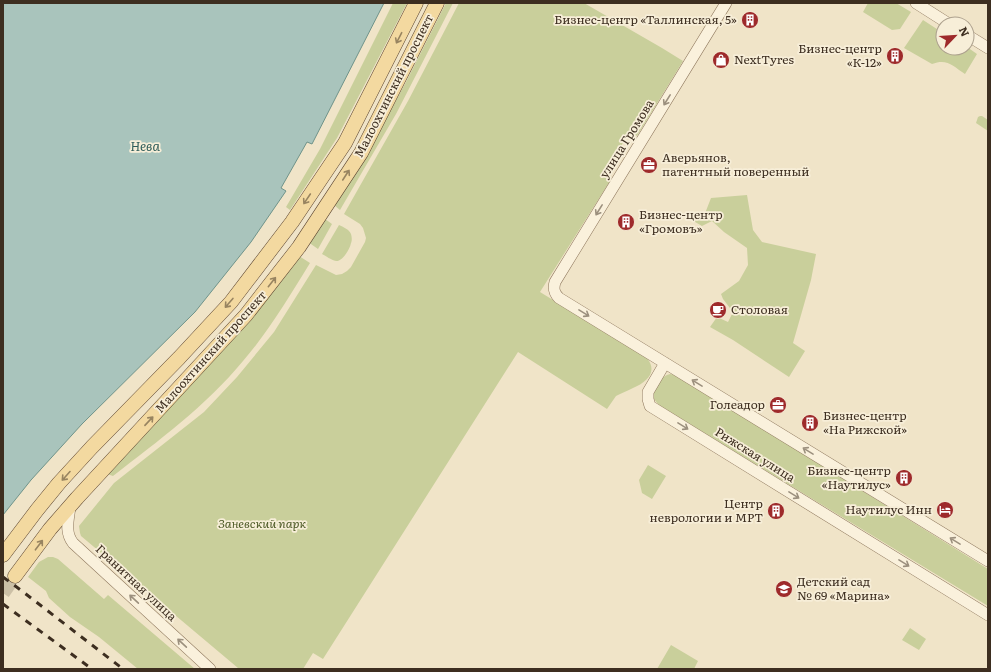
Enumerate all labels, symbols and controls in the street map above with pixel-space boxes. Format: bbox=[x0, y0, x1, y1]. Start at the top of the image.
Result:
place label: Бизнес-центр «Таллинская, 5» bbox=[554, 10, 737, 28]
building icon: Бизнес-центр «Таллинская, 5» bbox=[740, 10, 760, 30]
street label: Малоохтинский проспект bbox=[349, 11, 437, 160]
north arrow bbox=[935, 16, 975, 56]
text: N bbox=[956, 24, 974, 39]
one-way arrow bbox=[394, 31, 402, 43]
place label: Бизнес-центр «К-12» bbox=[798, 39, 882, 71]
building icon: Бизнес-центр «К-12» bbox=[885, 46, 905, 66]
shop icon: NextTyres bbox=[711, 50, 731, 70]
place label: NextTyres bbox=[734, 50, 794, 68]
one-way arrow bbox=[662, 94, 671, 105]
street label: улица Громова bbox=[595, 95, 658, 181]
water label: Нева bbox=[130, 136, 160, 155]
place label: Аверьянов, патентный поверенный bbox=[662, 148, 810, 180]
office icon: Аверьянов, патентный поверенный bbox=[639, 155, 659, 175]
one-way arrow bbox=[342, 170, 350, 181]
one-way arrow bbox=[303, 194, 311, 205]
one-way arrow bbox=[594, 204, 602, 216]
place label: Бизнес-центр «Громовъ» bbox=[639, 205, 723, 237]
building icon: Бизнес-центр «Громовъ» bbox=[616, 212, 636, 232]
one-way arrow bbox=[268, 276, 277, 287]
street label: Малоохтинский проспект bbox=[150, 286, 270, 416]
one-way arrow bbox=[224, 298, 234, 308]
cafe icon: Столовая bbox=[708, 300, 728, 320]
place label: Столовая bbox=[731, 300, 788, 318]
one-way arrow bbox=[578, 309, 589, 317]
one-way arrow bbox=[692, 379, 703, 387]
place label: Голеадор bbox=[710, 395, 765, 413]
office icon: Голеадор bbox=[768, 395, 788, 415]
place label: Бизнес-центр «На Рижской» bbox=[823, 406, 907, 438]
building icon: Бизнес-центр «На Рижской» bbox=[800, 413, 820, 433]
one-way arrow bbox=[144, 416, 154, 426]
street label: Рижская улица bbox=[712, 422, 800, 486]
one-way arrow bbox=[677, 423, 689, 431]
one-way arrow bbox=[803, 447, 814, 455]
place label: Бизнес-центр «Наутилус» bbox=[807, 461, 891, 493]
building icon: Бизнес-центр «Наутилус» bbox=[894, 468, 914, 488]
one-way arrow bbox=[62, 470, 71, 480]
one-way arrow bbox=[788, 491, 800, 499]
place label: Центр неврологии и МРТ bbox=[650, 494, 763, 526]
place label: Наутилус Инн bbox=[845, 500, 932, 518]
hotel icon: Наутилус Инн bbox=[935, 500, 955, 520]
building icon: Центр неврологии и МРТ bbox=[766, 501, 786, 521]
park label: Заневский парк bbox=[218, 514, 306, 532]
one-way arrow bbox=[950, 537, 961, 545]
one-way arrow bbox=[34, 540, 43, 551]
street label: Гранитная улица bbox=[92, 540, 182, 625]
one-way arrow bbox=[898, 560, 910, 568]
place label: Детский сад № 69 «Марина» bbox=[797, 572, 890, 604]
school or university icon: Детский сад № 69 «Марина» bbox=[774, 579, 794, 599]
one-way arrow bbox=[129, 594, 139, 603]
one-way arrow bbox=[177, 638, 187, 647]

